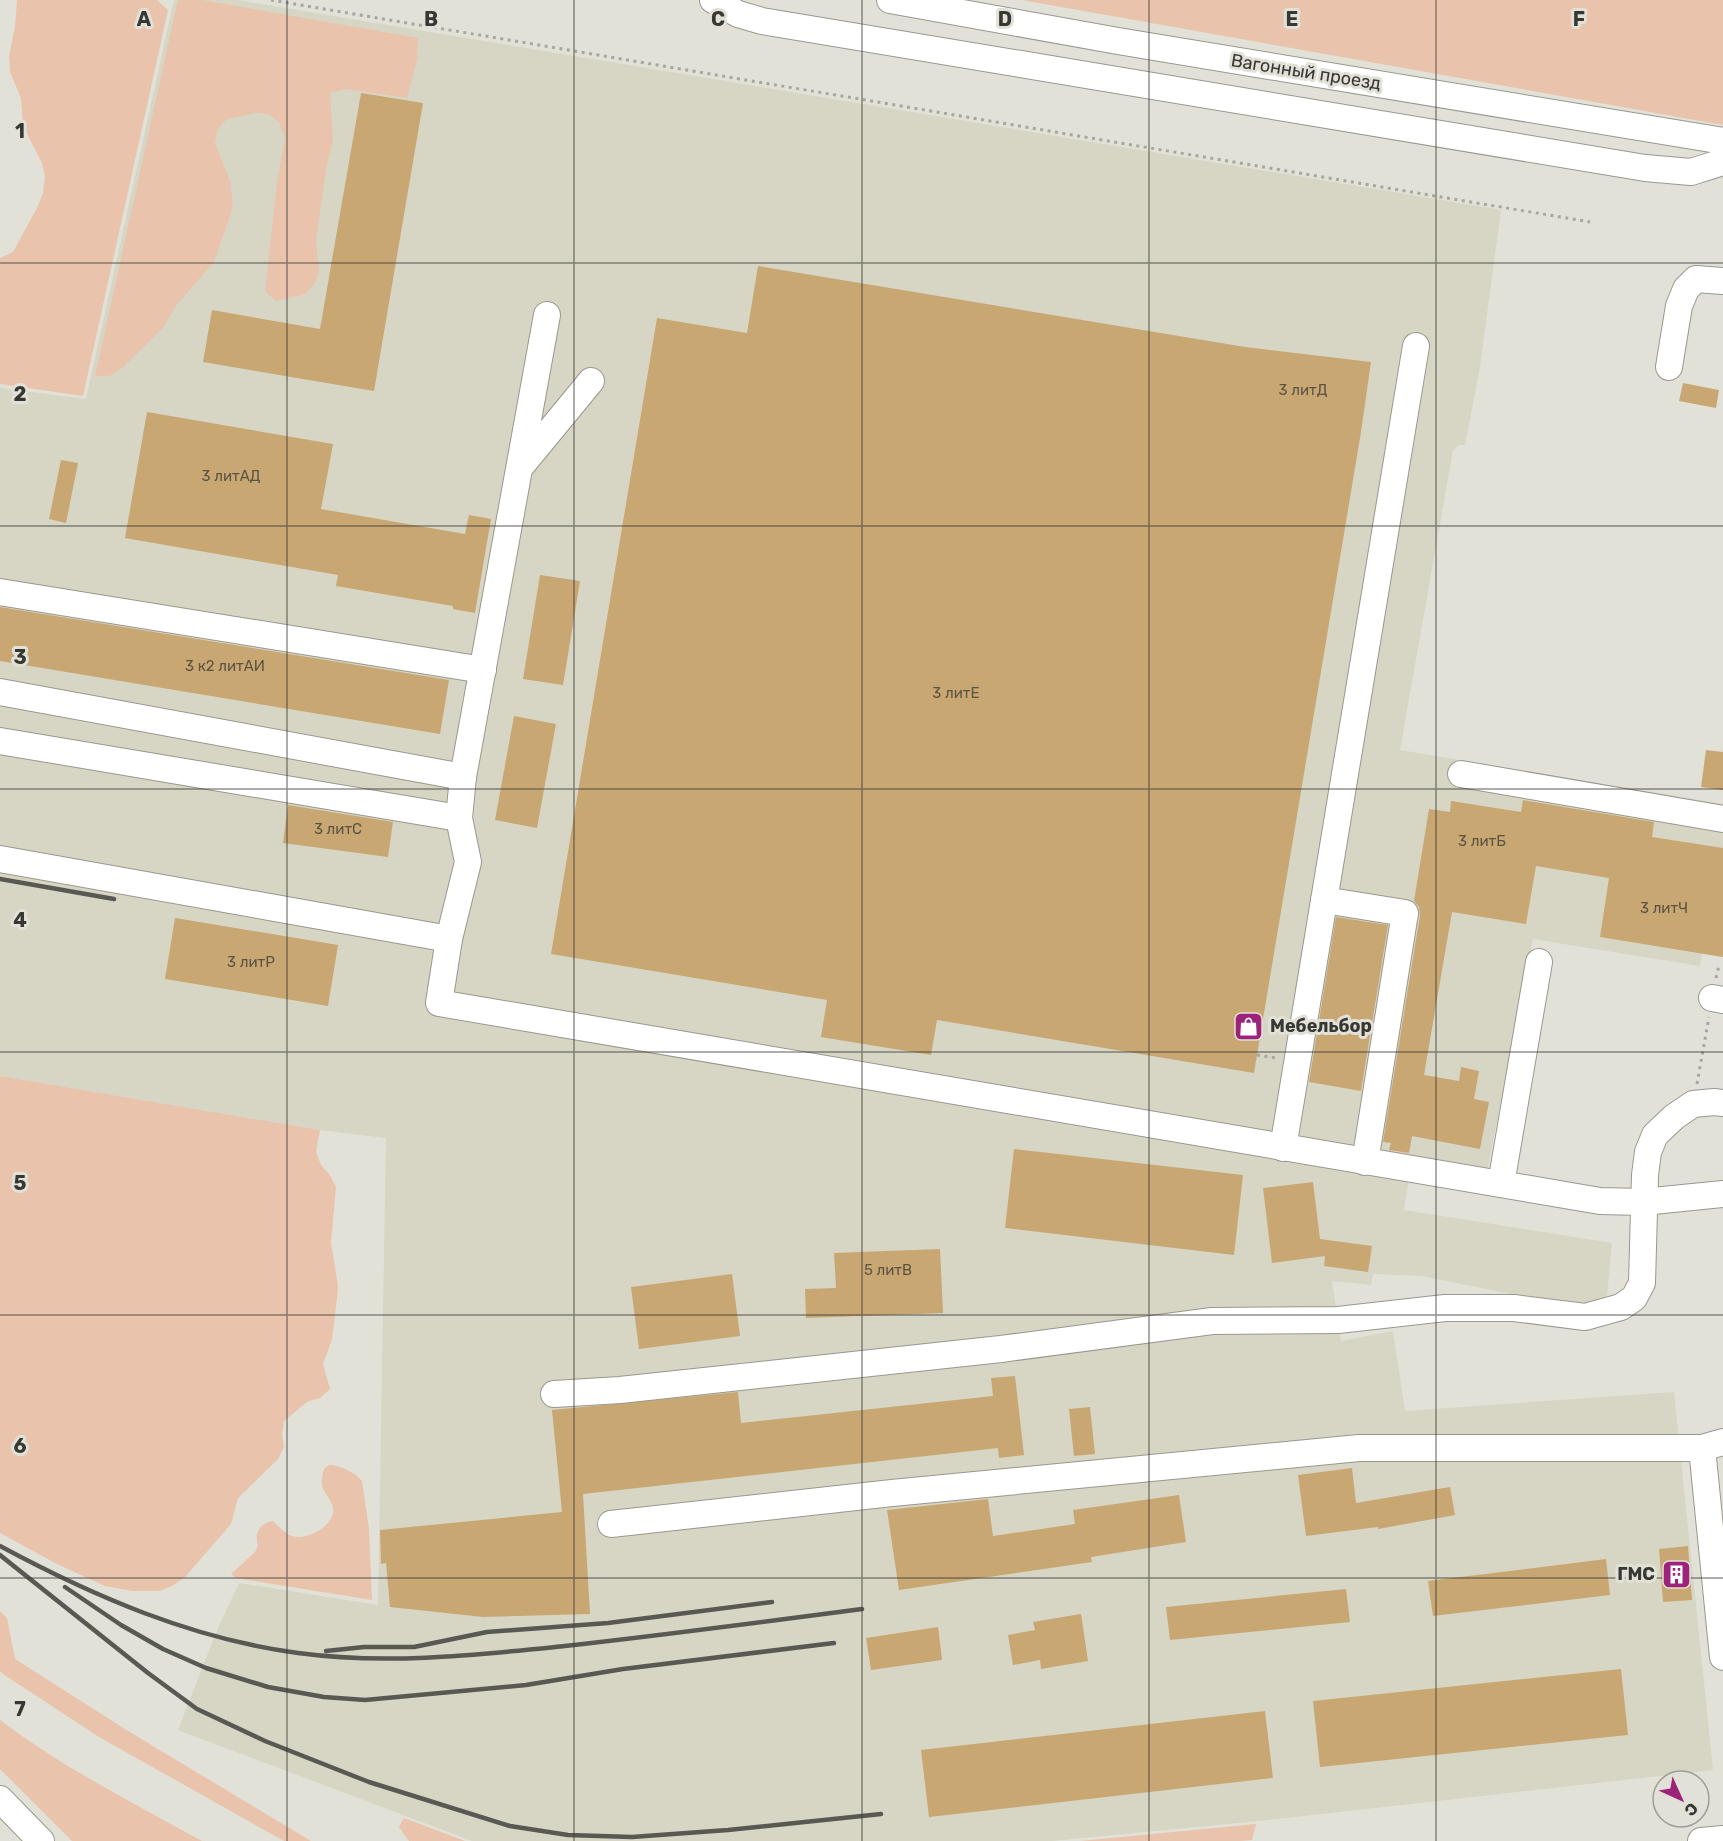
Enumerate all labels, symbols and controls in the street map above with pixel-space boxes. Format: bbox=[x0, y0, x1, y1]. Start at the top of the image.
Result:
text: A bbox=[137, 7, 152, 31]
text: B bbox=[424, 7, 438, 31]
text: C bbox=[711, 7, 725, 31]
text: D bbox=[998, 7, 1012, 31]
text: E bbox=[1286, 7, 1298, 31]
text: F bbox=[1573, 7, 1585, 31]
street label: Вагонный проезд bbox=[1229, 49, 1383, 95]
text: 1 bbox=[15, 119, 25, 143]
house number: 3 литД bbox=[1279, 381, 1328, 399]
text: 2 bbox=[14, 382, 27, 406]
house number: 3 литАД bbox=[202, 467, 261, 485]
text: 3 bbox=[13, 645, 27, 669]
house number: 3 к2 литАИ bbox=[185, 657, 265, 675]
house number: 3 литЕ bbox=[932, 684, 980, 702]
house number: 3 литС bbox=[314, 820, 362, 838]
house number: 3 литБ bbox=[1458, 832, 1506, 850]
house number: 3 литЧ bbox=[1640, 899, 1688, 917]
text: 4 bbox=[13, 908, 27, 932]
house number: 3 литР bbox=[227, 953, 275, 971]
shop icon: Мебельбор bbox=[1233, 1010, 1265, 1042]
place label: Мебельбор bbox=[1270, 1015, 1372, 1037]
text: 5 bbox=[14, 1171, 27, 1195]
house number: 5 литВ bbox=[864, 1261, 912, 1279]
text: 6 bbox=[13, 1434, 27, 1458]
building icon: ГМС bbox=[1660, 1558, 1692, 1590]
place label: ГМС bbox=[1617, 1563, 1655, 1585]
text: 7 bbox=[14, 1697, 26, 1721]
north arrow bbox=[1651, 1769, 1711, 1829]
text: С bbox=[1681, 1799, 1702, 1820]

